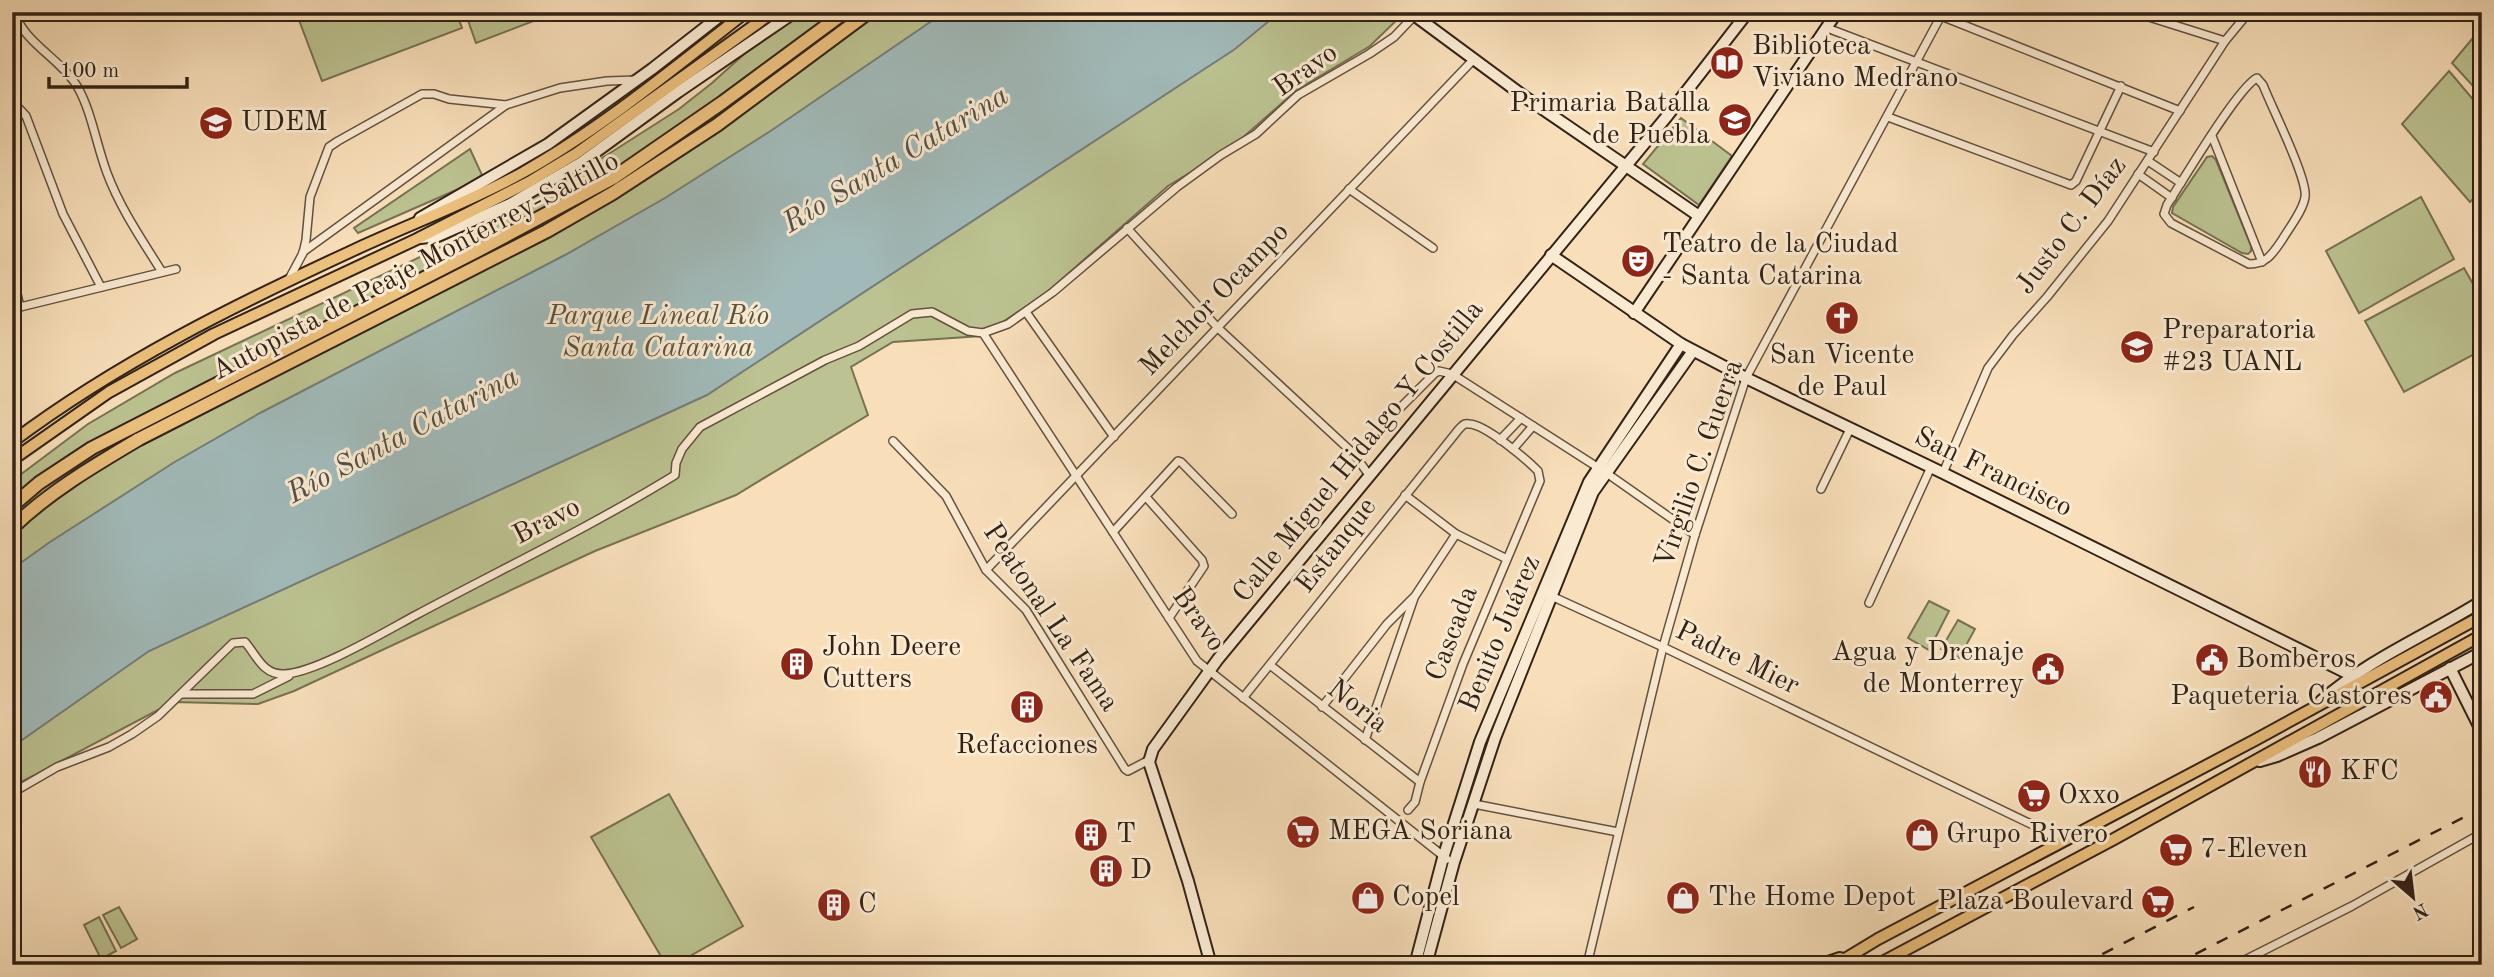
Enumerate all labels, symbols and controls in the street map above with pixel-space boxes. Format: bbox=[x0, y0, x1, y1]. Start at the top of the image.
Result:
place label: Biblioteca Viviano Medrano bbox=[1752, 33, 1958, 93]
street label: Bravo bbox=[1269, 39, 1343, 103]
library icon: Biblioteca Viviano Medrano bbox=[1708, 44, 1746, 82]
scale bar bbox=[49, 46, 187, 90]
text: 100 m bbox=[60, 61, 119, 82]
water label: Río Santa Catarina bbox=[777, 81, 1014, 240]
place label: Primaria Batalla de Puebla bbox=[1509, 90, 1710, 150]
school or university icon: Primaria Batalla de Puebla bbox=[1716, 101, 1754, 139]
school or university icon: UDEM bbox=[197, 104, 235, 142]
place label: UDEM bbox=[241, 109, 327, 137]
street label: Autopista de Peaje Monterrey-Saltillo bbox=[208, 148, 624, 386]
street label: Justo C. Díaz bbox=[2012, 152, 2132, 300]
street label: Melchor Ocampo bbox=[1135, 218, 1295, 382]
place label: Teatro de la Ciudad - Santa Catarina bbox=[1662, 231, 1899, 291]
theatre icon: Teatro de la Ciudad - Santa Catarina bbox=[1619, 242, 1657, 280]
street label: Calle Miguel Hidalgo Y Costilla bbox=[1229, 296, 1489, 608]
church icon: San Vicente de Paul bbox=[1823, 299, 1861, 337]
park label: Parque Lineal Río Santa Catarina bbox=[546, 303, 769, 363]
place label: Preparatoria #23 UANL bbox=[2162, 317, 2316, 377]
school or university icon: Preparatoria #23 UANL bbox=[2118, 328, 2156, 366]
place label: San Vicente de Paul bbox=[1770, 342, 1915, 402]
street label: Virgilio C. Guerra bbox=[1651, 356, 1749, 572]
water label: Río Santa Catarina bbox=[281, 362, 524, 510]
street label: San Francisco bbox=[1910, 423, 2076, 523]
street label: Bravo bbox=[509, 493, 585, 551]
street label: Estanque bbox=[1291, 493, 1383, 599]
street label: Peatonal La Fama bbox=[977, 519, 1123, 717]
street label: Benito Juárez bbox=[1455, 552, 1547, 716]
street label: Bravo bbox=[1166, 583, 1230, 657]
street label: Cascada bbox=[1422, 583, 1484, 685]
street label: Padre Mier bbox=[1671, 617, 1803, 701]
place label: John Deere Cutters bbox=[822, 634, 961, 694]
place label: Agua y Drenaje de Monterrey bbox=[1831, 639, 2024, 699]
public building icon: Bomberos bbox=[2193, 641, 2231, 679]
building icon: John Deere Cutters bbox=[778, 645, 816, 683]
place label: Bomberos bbox=[2236, 646, 2356, 674]
public building icon: Agua y Drenaje de Monterrey bbox=[2029, 650, 2067, 688]
street label: Noria bbox=[1321, 675, 1393, 739]
public building icon: Paqueteria Castores bbox=[2417, 678, 2455, 716]
place label: Paqueteria Castores bbox=[2170, 683, 2412, 711]
building icon: Refacciones bbox=[1008, 688, 1046, 726]
place label: Refacciones bbox=[956, 732, 1098, 760]
restaurant icon: KFC bbox=[2296, 753, 2334, 791]
place label: KFC bbox=[2340, 758, 2399, 786]
supermarket icon: Oxxo bbox=[2015, 777, 2053, 815]
place label: Oxxo bbox=[2058, 782, 2120, 810]
supermarket icon: MEGA Soriana bbox=[1284, 813, 1322, 851]
building icon: T bbox=[1072, 816, 1110, 854]
shop icon: Grupo Rivero bbox=[1903, 816, 1941, 854]
place label: MEGA Soriana bbox=[1328, 818, 1513, 846]
place label: T bbox=[1116, 821, 1136, 849]
place label: Grupo Rivero bbox=[1946, 821, 2108, 849]
supermarket icon: 7-Eleven bbox=[2157, 831, 2195, 869]
place label: 7-Eleven bbox=[2200, 836, 2308, 864]
building icon: D bbox=[1087, 852, 1125, 890]
place label: D bbox=[1130, 857, 1152, 885]
north arrow bbox=[2378, 862, 2448, 932]
shop icon: Copel bbox=[1349, 879, 1387, 917]
shop icon: The Home Depot bbox=[1664, 879, 1702, 917]
supermarket icon: Plaza Boulevard bbox=[2139, 883, 2177, 921]
place label: Copel bbox=[1392, 884, 1460, 912]
place label: The Home Depot bbox=[1708, 884, 1916, 912]
building icon: C bbox=[815, 886, 853, 924]
place label: Plaza Boulevard bbox=[1937, 888, 2134, 916]
place label: C bbox=[858, 891, 877, 919]
text: N bbox=[2409, 898, 2431, 922]

